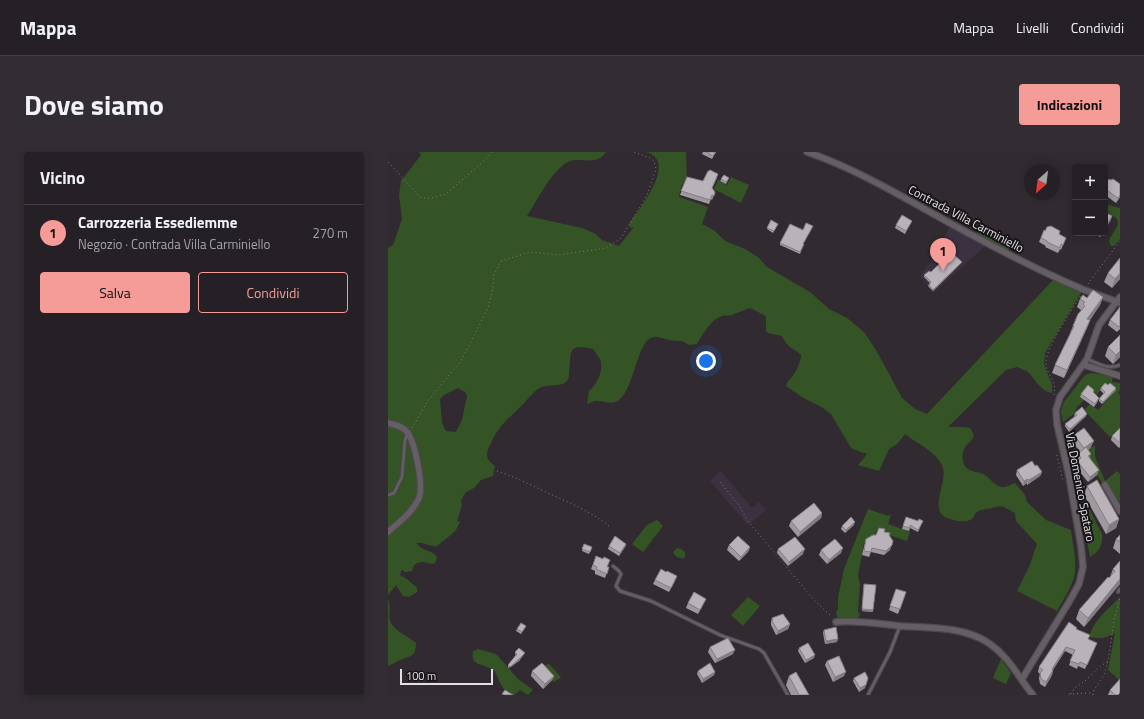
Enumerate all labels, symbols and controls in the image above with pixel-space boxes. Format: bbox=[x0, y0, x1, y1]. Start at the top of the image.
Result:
text: Mappa bbox=[20, 13, 76, 42]
text: Mappa bbox=[953, 17, 994, 38]
text: Livelli bbox=[1016, 17, 1049, 38]
text: Condividi bbox=[1071, 17, 1124, 38]
text: Dove siamo bbox=[24, 83, 164, 126]
button: Indicazioni bbox=[1019, 84, 1120, 125]
north arrow bbox=[1024, 164, 1060, 200]
map controls bbox=[1072, 164, 1108, 236]
button: + bbox=[1072, 164, 1108, 200]
text: Vicino bbox=[40, 165, 85, 191]
street label: Contrada Villa Carminiello bbox=[905, 180, 1028, 257]
button: − bbox=[1072, 200, 1108, 236]
text: Carrozzeria Essediemme bbox=[78, 211, 237, 234]
text: 1 bbox=[49, 223, 57, 243]
text: 270 m bbox=[312, 223, 348, 243]
text: Negozio · Contrada Villa Carminiello bbox=[78, 234, 270, 254]
pin: 1 bbox=[930, 238, 956, 271]
button: Salva bbox=[40, 272, 190, 313]
button: Condividi bbox=[198, 272, 348, 313]
your location bbox=[696, 351, 716, 371]
street label: Via Domenico Spataro bbox=[1061, 431, 1100, 543]
scale bar bbox=[400, 667, 493, 686]
text: 100 m bbox=[406, 668, 436, 684]

